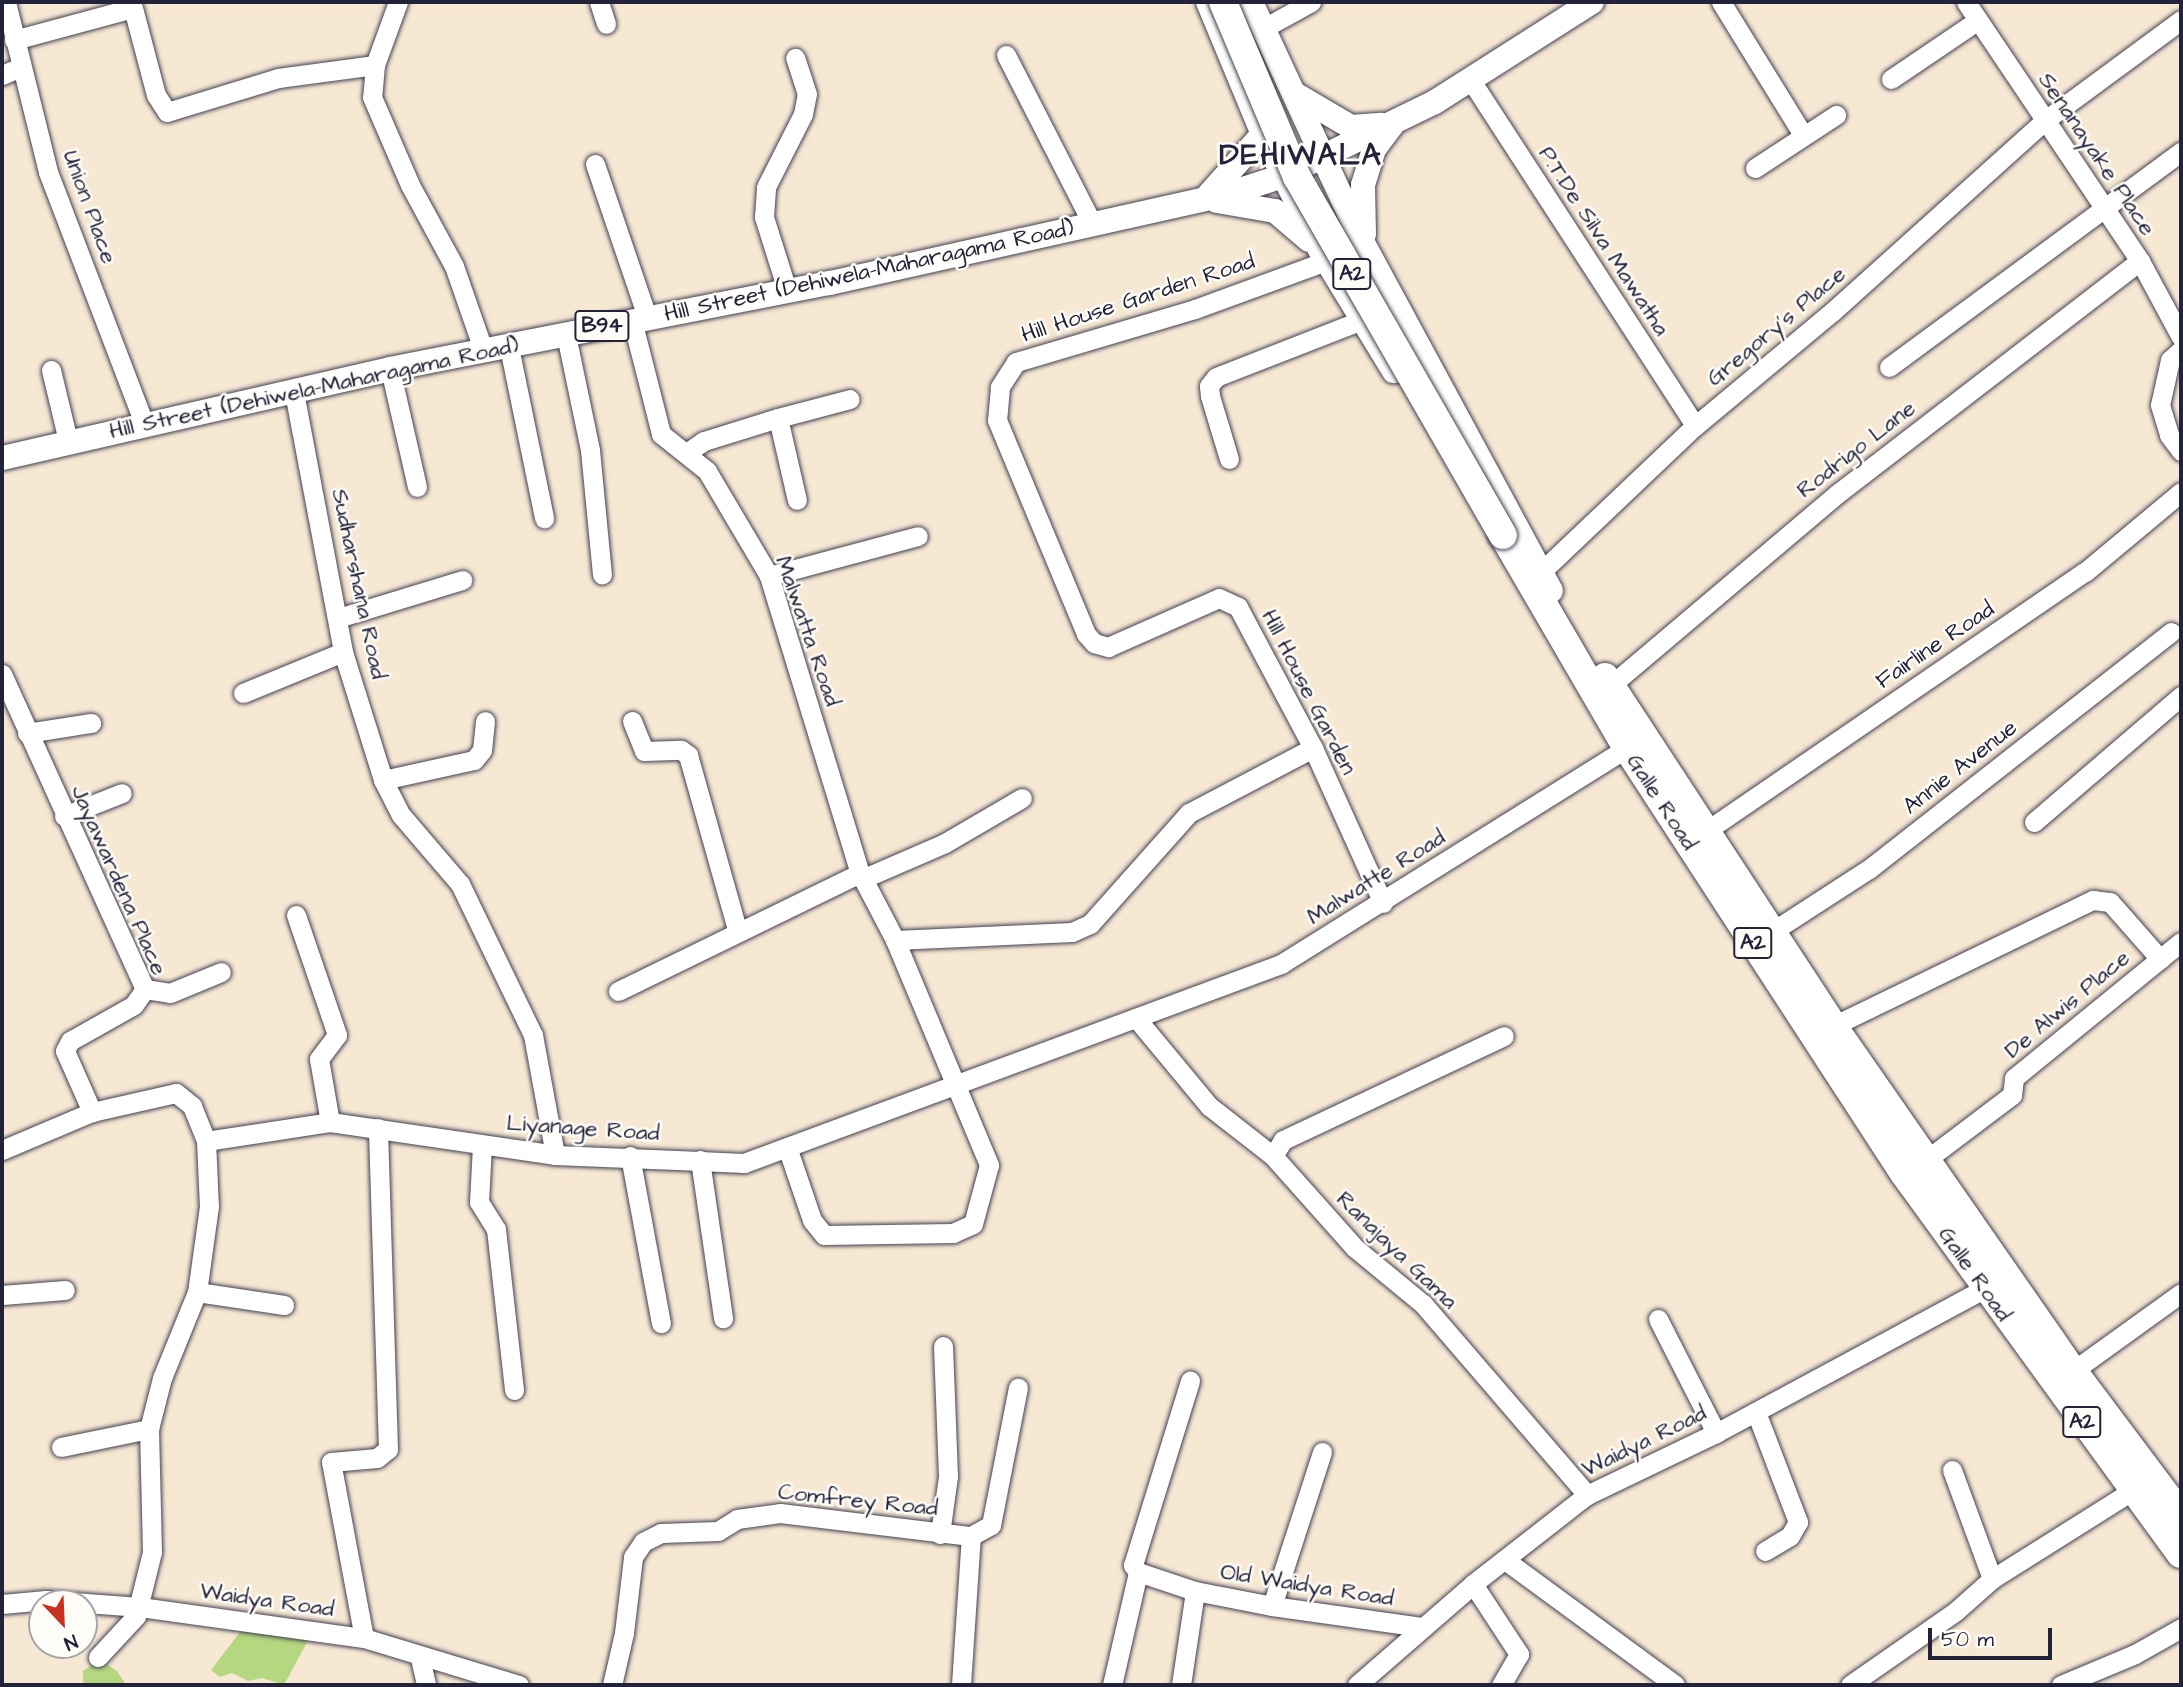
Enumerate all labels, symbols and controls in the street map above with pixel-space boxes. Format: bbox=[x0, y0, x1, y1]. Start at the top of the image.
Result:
street label: Senanayake Place bbox=[2032, 67, 2162, 241]
district label: DEHIWALA bbox=[1220, 137, 1382, 173]
street label: P.T.De Silva Mawatha bbox=[1532, 141, 1676, 341]
street label: Union Place bbox=[57, 147, 123, 267]
street label: Hill Street (Dehiwela-Maharagama Road) bbox=[662, 214, 1076, 328]
street label: Hill House Garden Road bbox=[1018, 247, 1258, 349]
road number: A2 bbox=[1331, 256, 1373, 292]
street label: Gregory's Place bbox=[1701, 260, 1851, 392]
road number: B94 bbox=[574, 308, 630, 344]
street label: Hill Street (Dehiwela-Maharagama Road) bbox=[107, 331, 521, 445]
street label: Rodrigo Lane bbox=[1791, 394, 1921, 504]
street label: Sudharshana Road bbox=[325, 486, 393, 682]
street label: Malwatta Road bbox=[769, 552, 847, 710]
street label: Fairline Road bbox=[1871, 595, 1999, 695]
street label: Hill House Garden bbox=[1255, 605, 1363, 779]
street label: Annie Avenue bbox=[1897, 714, 2023, 820]
street label: Galle Road bbox=[1621, 749, 1703, 855]
street label: Jayawardena Place bbox=[65, 781, 173, 979]
street label: Malwatte Road bbox=[1302, 824, 1450, 930]
road number: A2 bbox=[1732, 926, 1774, 960]
street label: De Alwis Place bbox=[1999, 944, 2135, 1064]
street label: Liyanage Road bbox=[506, 1109, 660, 1147]
street label: Ranajaya Gama bbox=[1331, 1185, 1463, 1315]
street label: Galle Road bbox=[1932, 1221, 2018, 1327]
street label: Waidya Road bbox=[1577, 1399, 1711, 1483]
road number: A2 bbox=[2061, 1404, 2103, 1440]
street label: Comfrey Road bbox=[777, 1478, 939, 1522]
street label: Old Waidya Road bbox=[1218, 1558, 1396, 1612]
street label: Waidya Road bbox=[198, 1577, 336, 1623]
north arrow bbox=[28, 1589, 98, 1659]
scale bar bbox=[1931, 1614, 2055, 1658]
text: 50 m bbox=[1941, 1625, 1994, 1654]
text: N bbox=[60, 1627, 81, 1657]

